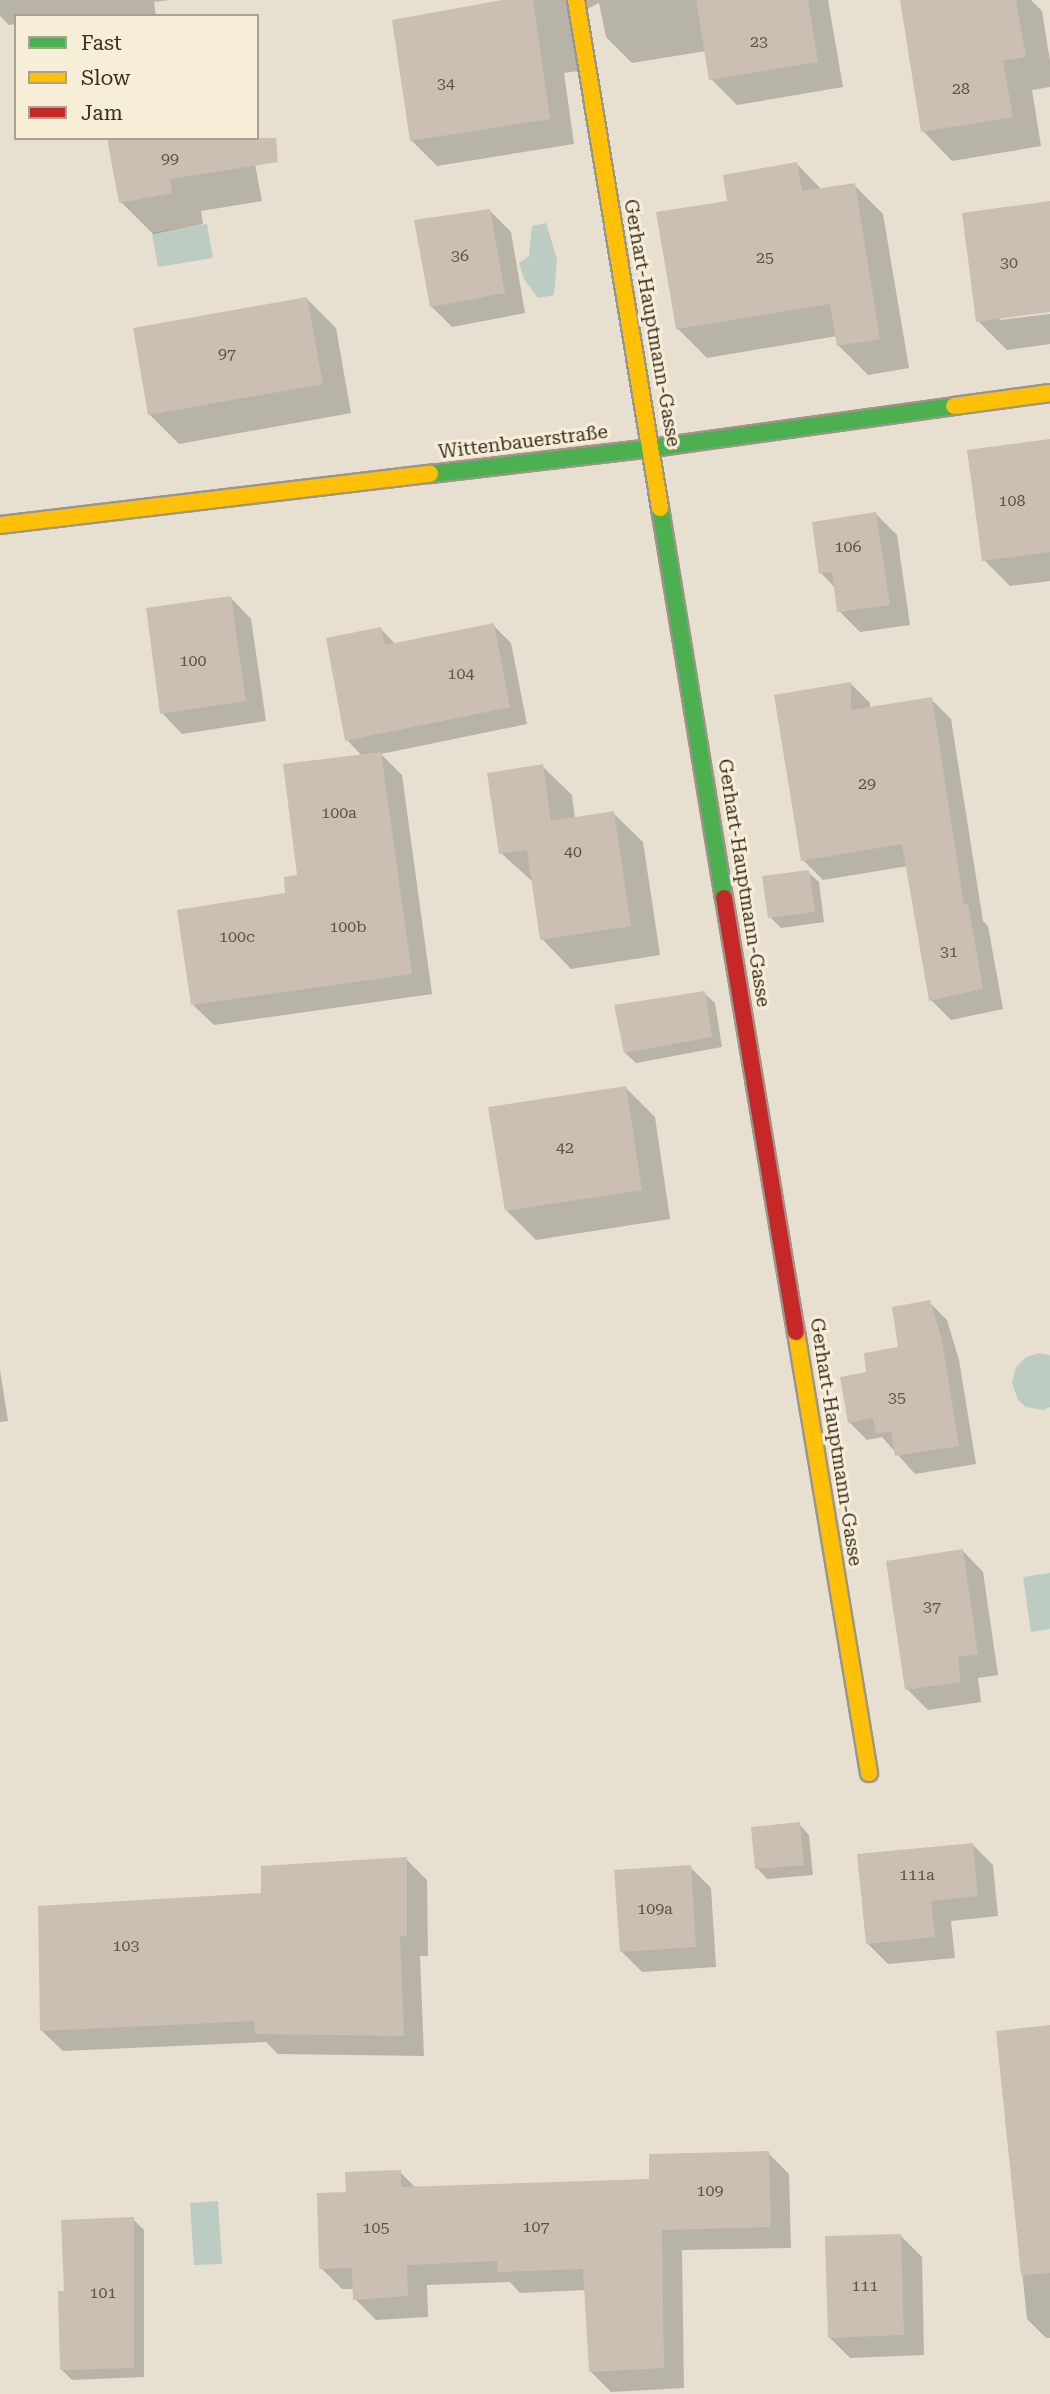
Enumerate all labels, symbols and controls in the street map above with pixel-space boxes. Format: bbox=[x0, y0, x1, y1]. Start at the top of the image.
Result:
legend bbox=[14, 14, 259, 140]
text: Fast bbox=[81, 31, 122, 55]
house number: 23 bbox=[750, 32, 768, 52]
text: Slow bbox=[81, 66, 130, 90]
house number: 34 bbox=[437, 74, 455, 94]
house number: 28 bbox=[952, 79, 970, 99]
text: Jam bbox=[81, 101, 123, 125]
house number: 99 bbox=[161, 149, 179, 169]
street label: Gerhart-Hauptmann-Gasse bbox=[619, 197, 685, 449]
house number: 36 bbox=[451, 246, 469, 266]
house number: 25 bbox=[756, 248, 774, 268]
house number: 30 bbox=[1000, 253, 1018, 273]
house number: 97 bbox=[218, 344, 236, 364]
street label: Wittenbauerstraße bbox=[437, 420, 609, 464]
house number: 108 bbox=[999, 491, 1025, 511]
house number: 106 bbox=[835, 537, 861, 557]
house number: 100 bbox=[180, 651, 206, 671]
house number: 104 bbox=[448, 664, 474, 684]
street label: Gerhart-Hauptmann-Gasse bbox=[713, 757, 775, 1009]
house number: 29 bbox=[858, 774, 876, 794]
house number: 100a bbox=[321, 803, 357, 823]
house number: 40 bbox=[564, 842, 582, 862]
house number: 100b bbox=[329, 917, 367, 937]
house number: 100c bbox=[219, 927, 255, 947]
house number: 31 bbox=[940, 942, 958, 962]
house number: 42 bbox=[556, 1138, 574, 1158]
street label: Gerhart-Hauptmann-Gasse bbox=[805, 1316, 867, 1568]
house number: 35 bbox=[888, 1388, 906, 1408]
house number: 37 bbox=[923, 1597, 941, 1617]
house number: 111a bbox=[899, 1865, 935, 1885]
house number: 109a bbox=[637, 1899, 673, 1919]
house number: 103 bbox=[113, 1936, 139, 1956]
house number: 109 bbox=[697, 2181, 723, 2201]
house number: 107 bbox=[523, 2217, 549, 2237]
house number: 105 bbox=[363, 2218, 389, 2238]
house number: 111 bbox=[852, 2276, 878, 2296]
house number: 101 bbox=[90, 2283, 116, 2303]

